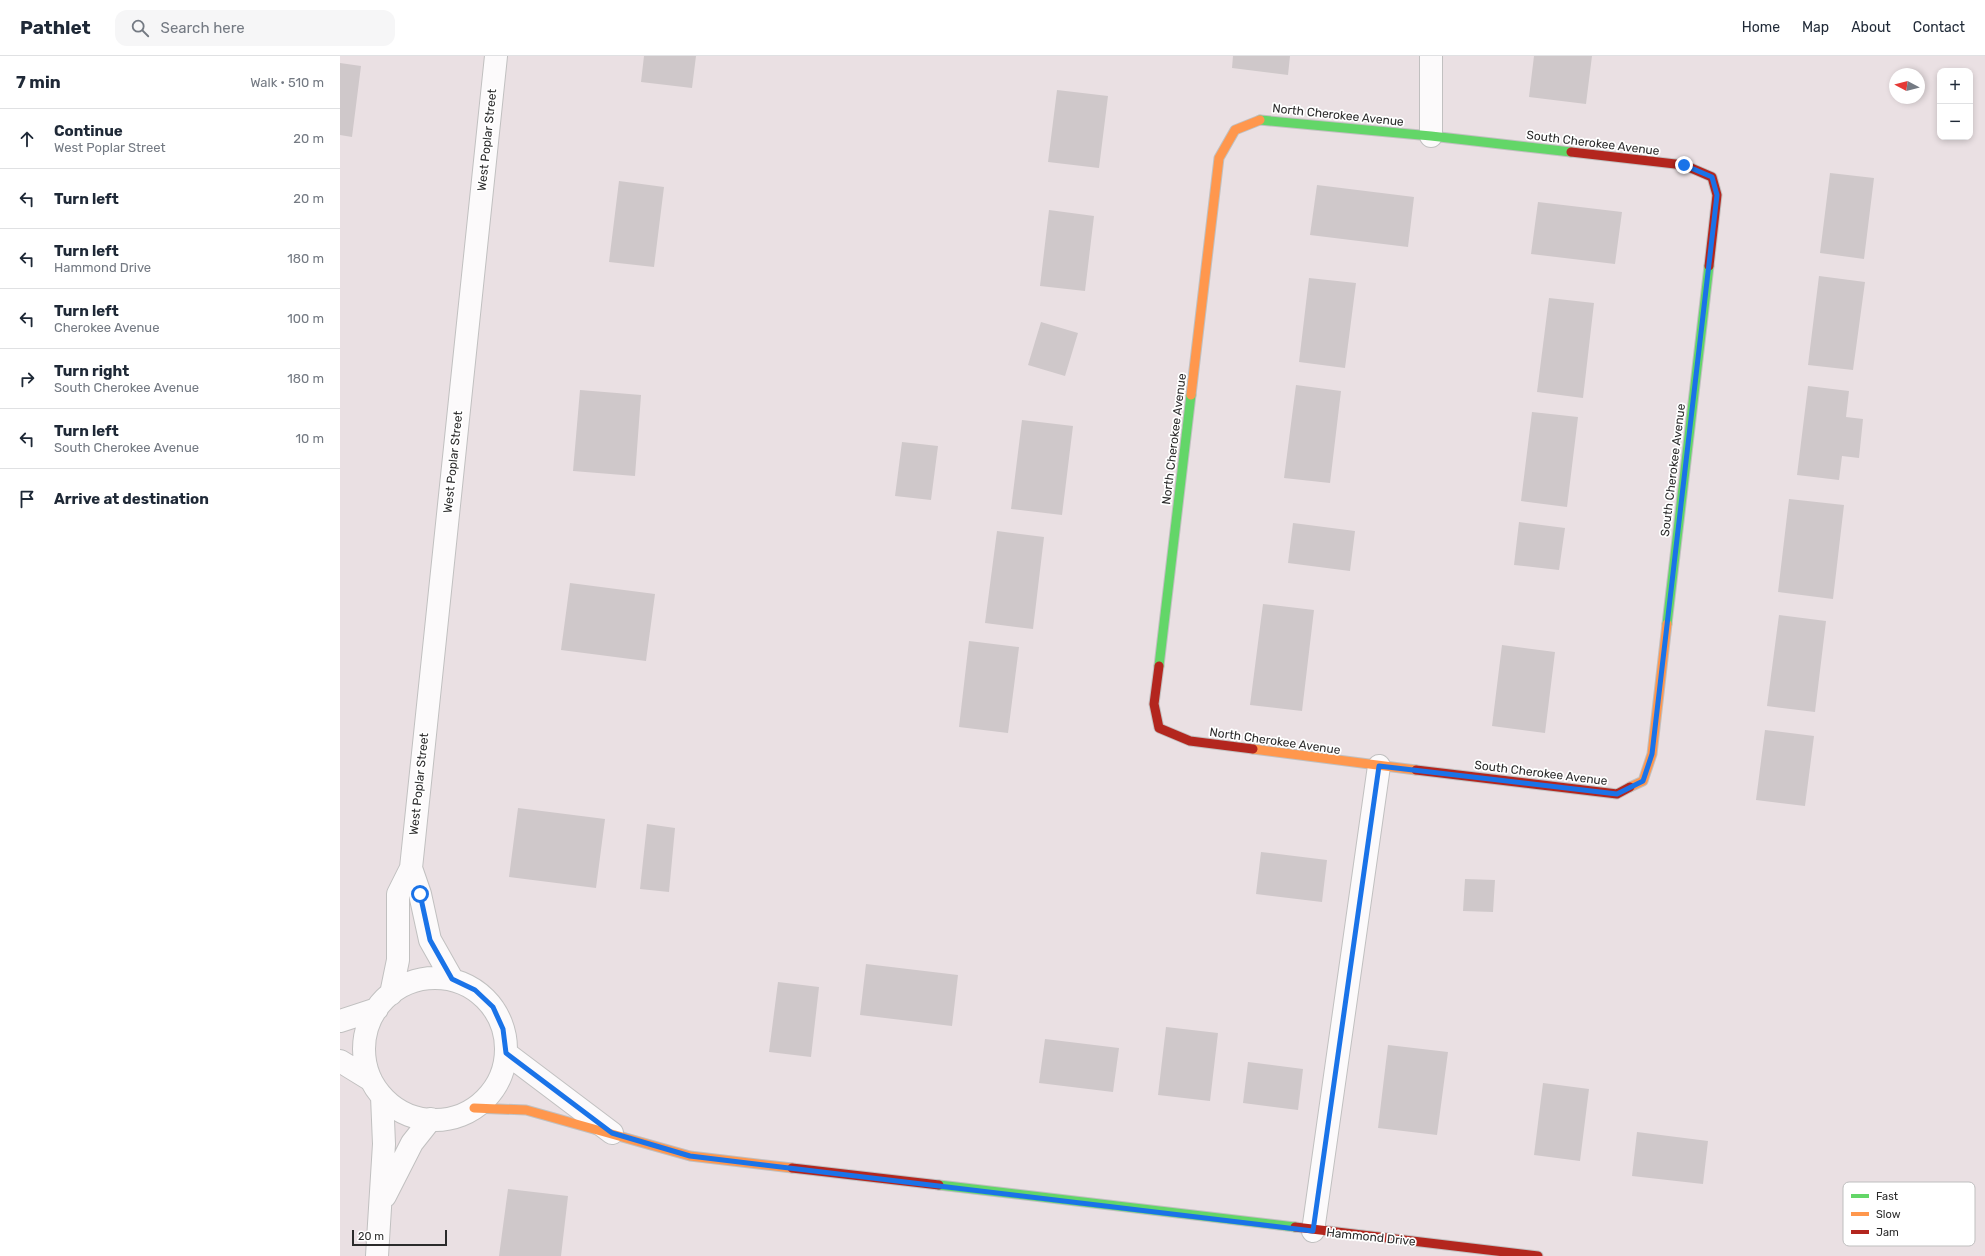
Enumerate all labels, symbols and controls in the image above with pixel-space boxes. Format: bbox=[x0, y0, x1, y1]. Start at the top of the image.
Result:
search box bbox=[115, 10, 395, 46]
text: Pathlet bbox=[20, 16, 91, 39]
icon: search bbox=[129, 17, 151, 39]
text: Search here bbox=[161, 19, 245, 37]
text: Home bbox=[1742, 19, 1780, 36]
text: Map bbox=[1802, 19, 1829, 36]
text: About bbox=[1851, 19, 1891, 36]
text: Contact bbox=[1913, 19, 1965, 36]
north arrow bbox=[1889, 68, 1925, 104]
map controls bbox=[1937, 68, 1973, 140]
button: + bbox=[1937, 68, 1973, 104]
text: 7 min bbox=[16, 72, 61, 92]
text: Walk · 510 m bbox=[250, 75, 324, 90]
street label: West Poplar Street bbox=[475, 88, 499, 192]
street label: North Cherokee Avenue bbox=[1272, 101, 1405, 129]
button: − bbox=[1937, 104, 1973, 140]
text: Continue bbox=[54, 122, 123, 140]
icon: ahead bbox=[16, 128, 38, 150]
street label: South Cherokee Avenue bbox=[1526, 128, 1661, 158]
text: 20 m bbox=[293, 131, 324, 146]
text: West Poplar Street bbox=[54, 140, 166, 155]
route end bbox=[1675, 156, 1693, 174]
icon: left bbox=[16, 188, 38, 210]
text: Turn left bbox=[54, 190, 119, 208]
text: 20 m bbox=[293, 191, 324, 206]
text: Turn left bbox=[54, 242, 119, 260]
icon: left bbox=[16, 248, 38, 270]
text: 180 m bbox=[287, 251, 324, 266]
text: Hammond Drive bbox=[54, 260, 151, 275]
text: Turn left bbox=[54, 302, 119, 320]
icon: left bbox=[16, 308, 38, 330]
text: 100 m bbox=[287, 311, 324, 326]
text: Cherokee Avenue bbox=[54, 320, 159, 335]
text: Turn right bbox=[54, 362, 129, 380]
icon: right bbox=[16, 368, 38, 390]
text: 180 m bbox=[287, 371, 324, 386]
street label: North Cherokee Avenue bbox=[1159, 372, 1189, 505]
text: South Cherokee Avenue bbox=[54, 380, 199, 395]
street label: South Cherokee Avenue bbox=[1658, 402, 1688, 537]
street label: West Poplar Street bbox=[441, 410, 465, 514]
text: Turn left bbox=[54, 422, 119, 440]
icon: left bbox=[16, 428, 38, 450]
text: 10 m bbox=[295, 431, 324, 446]
text: South Cherokee Avenue bbox=[54, 440, 199, 455]
icon: arrive bbox=[16, 488, 38, 510]
text: Arrive at destination bbox=[54, 490, 209, 508]
street label: North Cherokee Avenue bbox=[1209, 725, 1342, 757]
street label: West Poplar Street bbox=[407, 732, 431, 836]
street label: South Cherokee Avenue bbox=[1474, 758, 1609, 788]
route start bbox=[411, 885, 429, 903]
legend bbox=[1843, 1182, 1975, 1246]
text: Fast bbox=[1876, 1190, 1899, 1203]
text: Slow bbox=[1876, 1208, 1901, 1221]
street label: Hammond Drive bbox=[1326, 1225, 1417, 1249]
text: Jam bbox=[1876, 1226, 1899, 1239]
scale bar bbox=[352, 1228, 447, 1247]
text: 20 m bbox=[358, 1230, 384, 1243]

